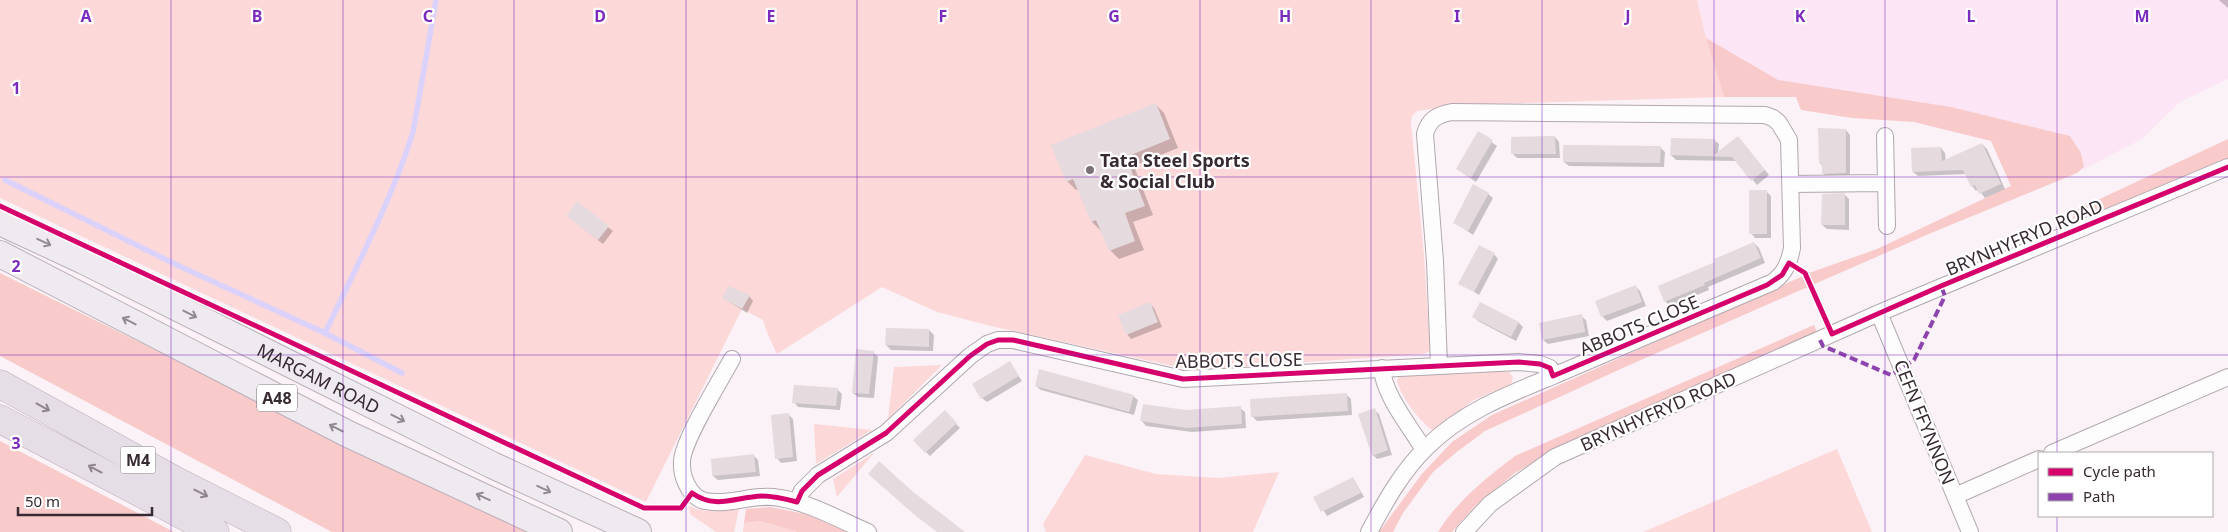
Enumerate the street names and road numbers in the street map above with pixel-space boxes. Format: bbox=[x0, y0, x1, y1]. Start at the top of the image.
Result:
street label: BRYNHYFRYD ROAD bbox=[1942, 193, 2106, 281]
street label: ABBOTS CLOSE bbox=[1576, 289, 1702, 361]
street label: MARGAM ROAD bbox=[253, 338, 384, 419]
street label: ABBOTS CLOSE bbox=[1175, 347, 1303, 373]
street label: CEFN FFYNNON bbox=[1889, 356, 1961, 488]
street label: BRYNHYFRYD ROAD bbox=[1576, 366, 1740, 456]
road number: A48 bbox=[257, 384, 297, 412]
road number: M4 bbox=[120, 446, 156, 474]

